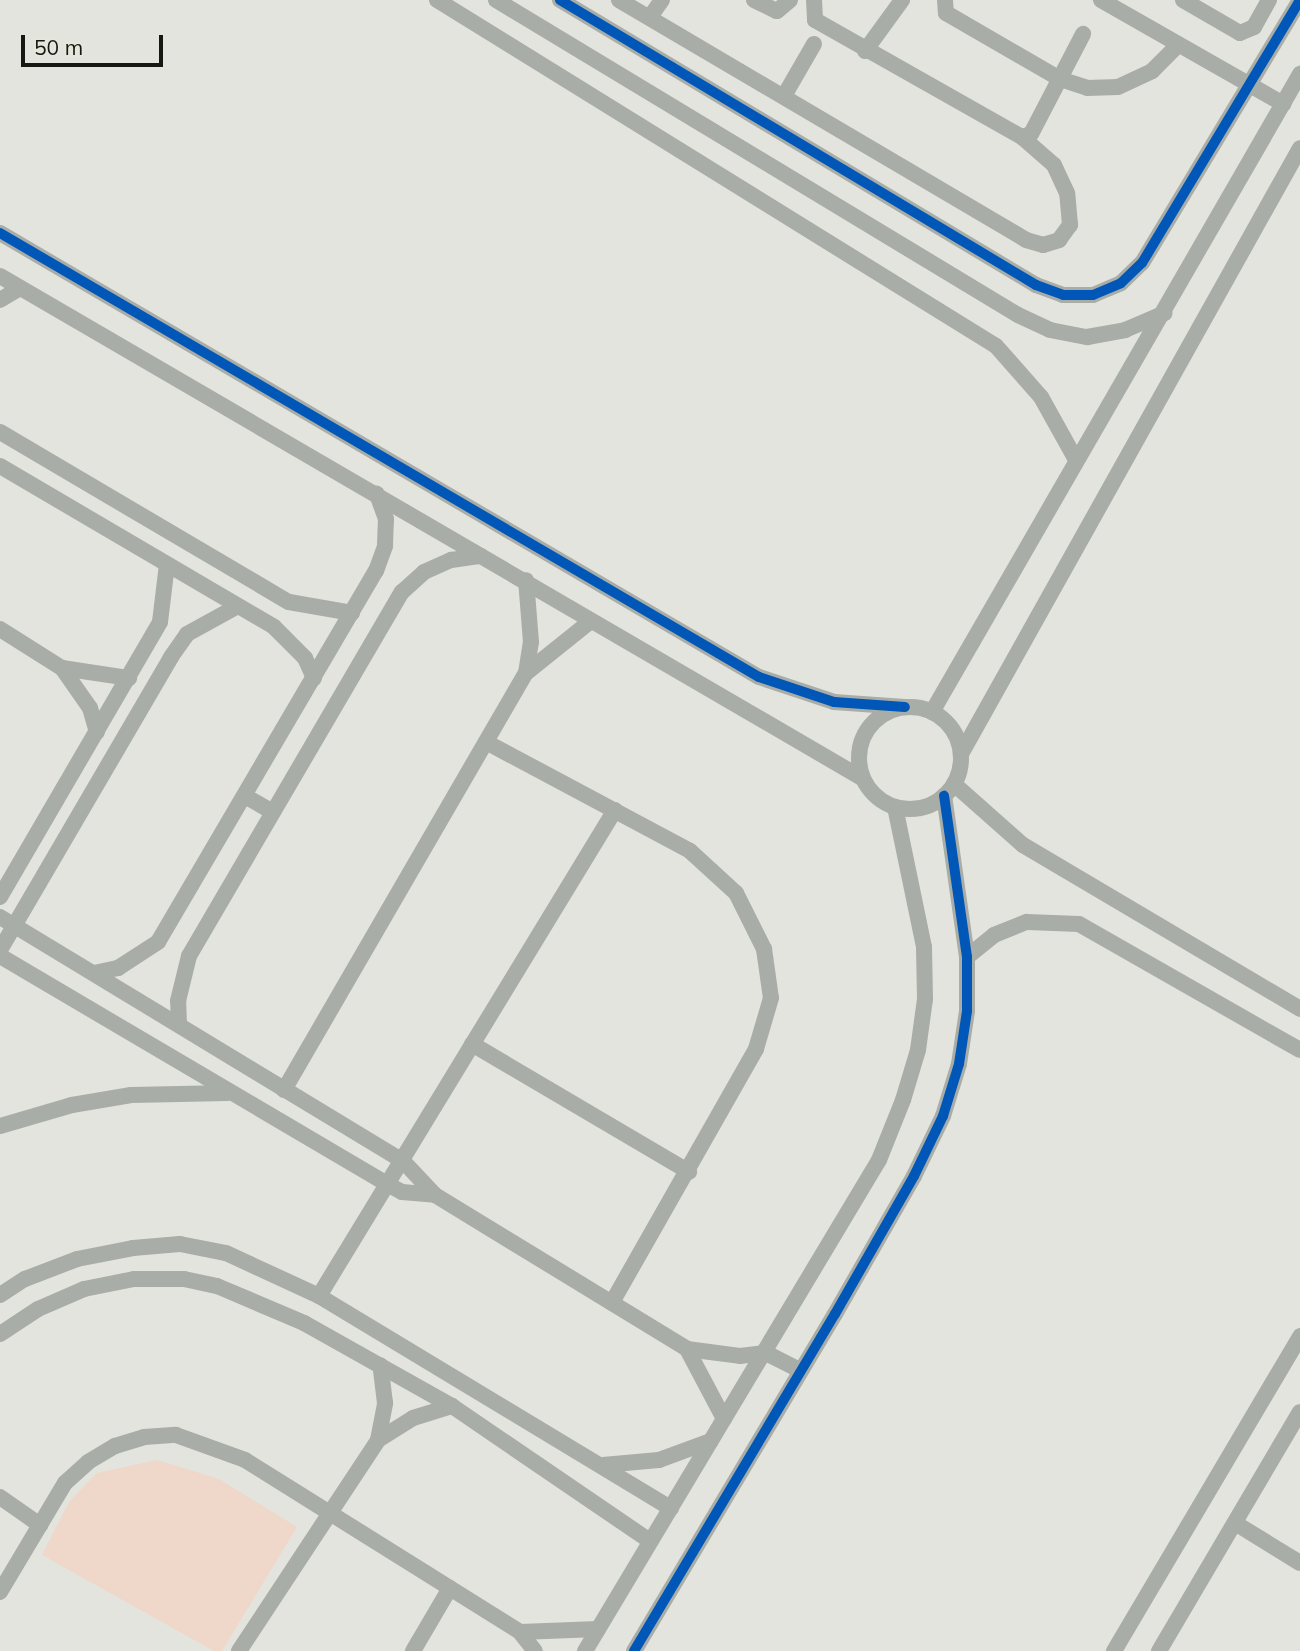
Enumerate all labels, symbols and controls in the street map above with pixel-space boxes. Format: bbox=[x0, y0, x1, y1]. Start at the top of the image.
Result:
scale bar bbox=[24, 21, 166, 65]
text: 50 m bbox=[34, 34, 83, 60]

